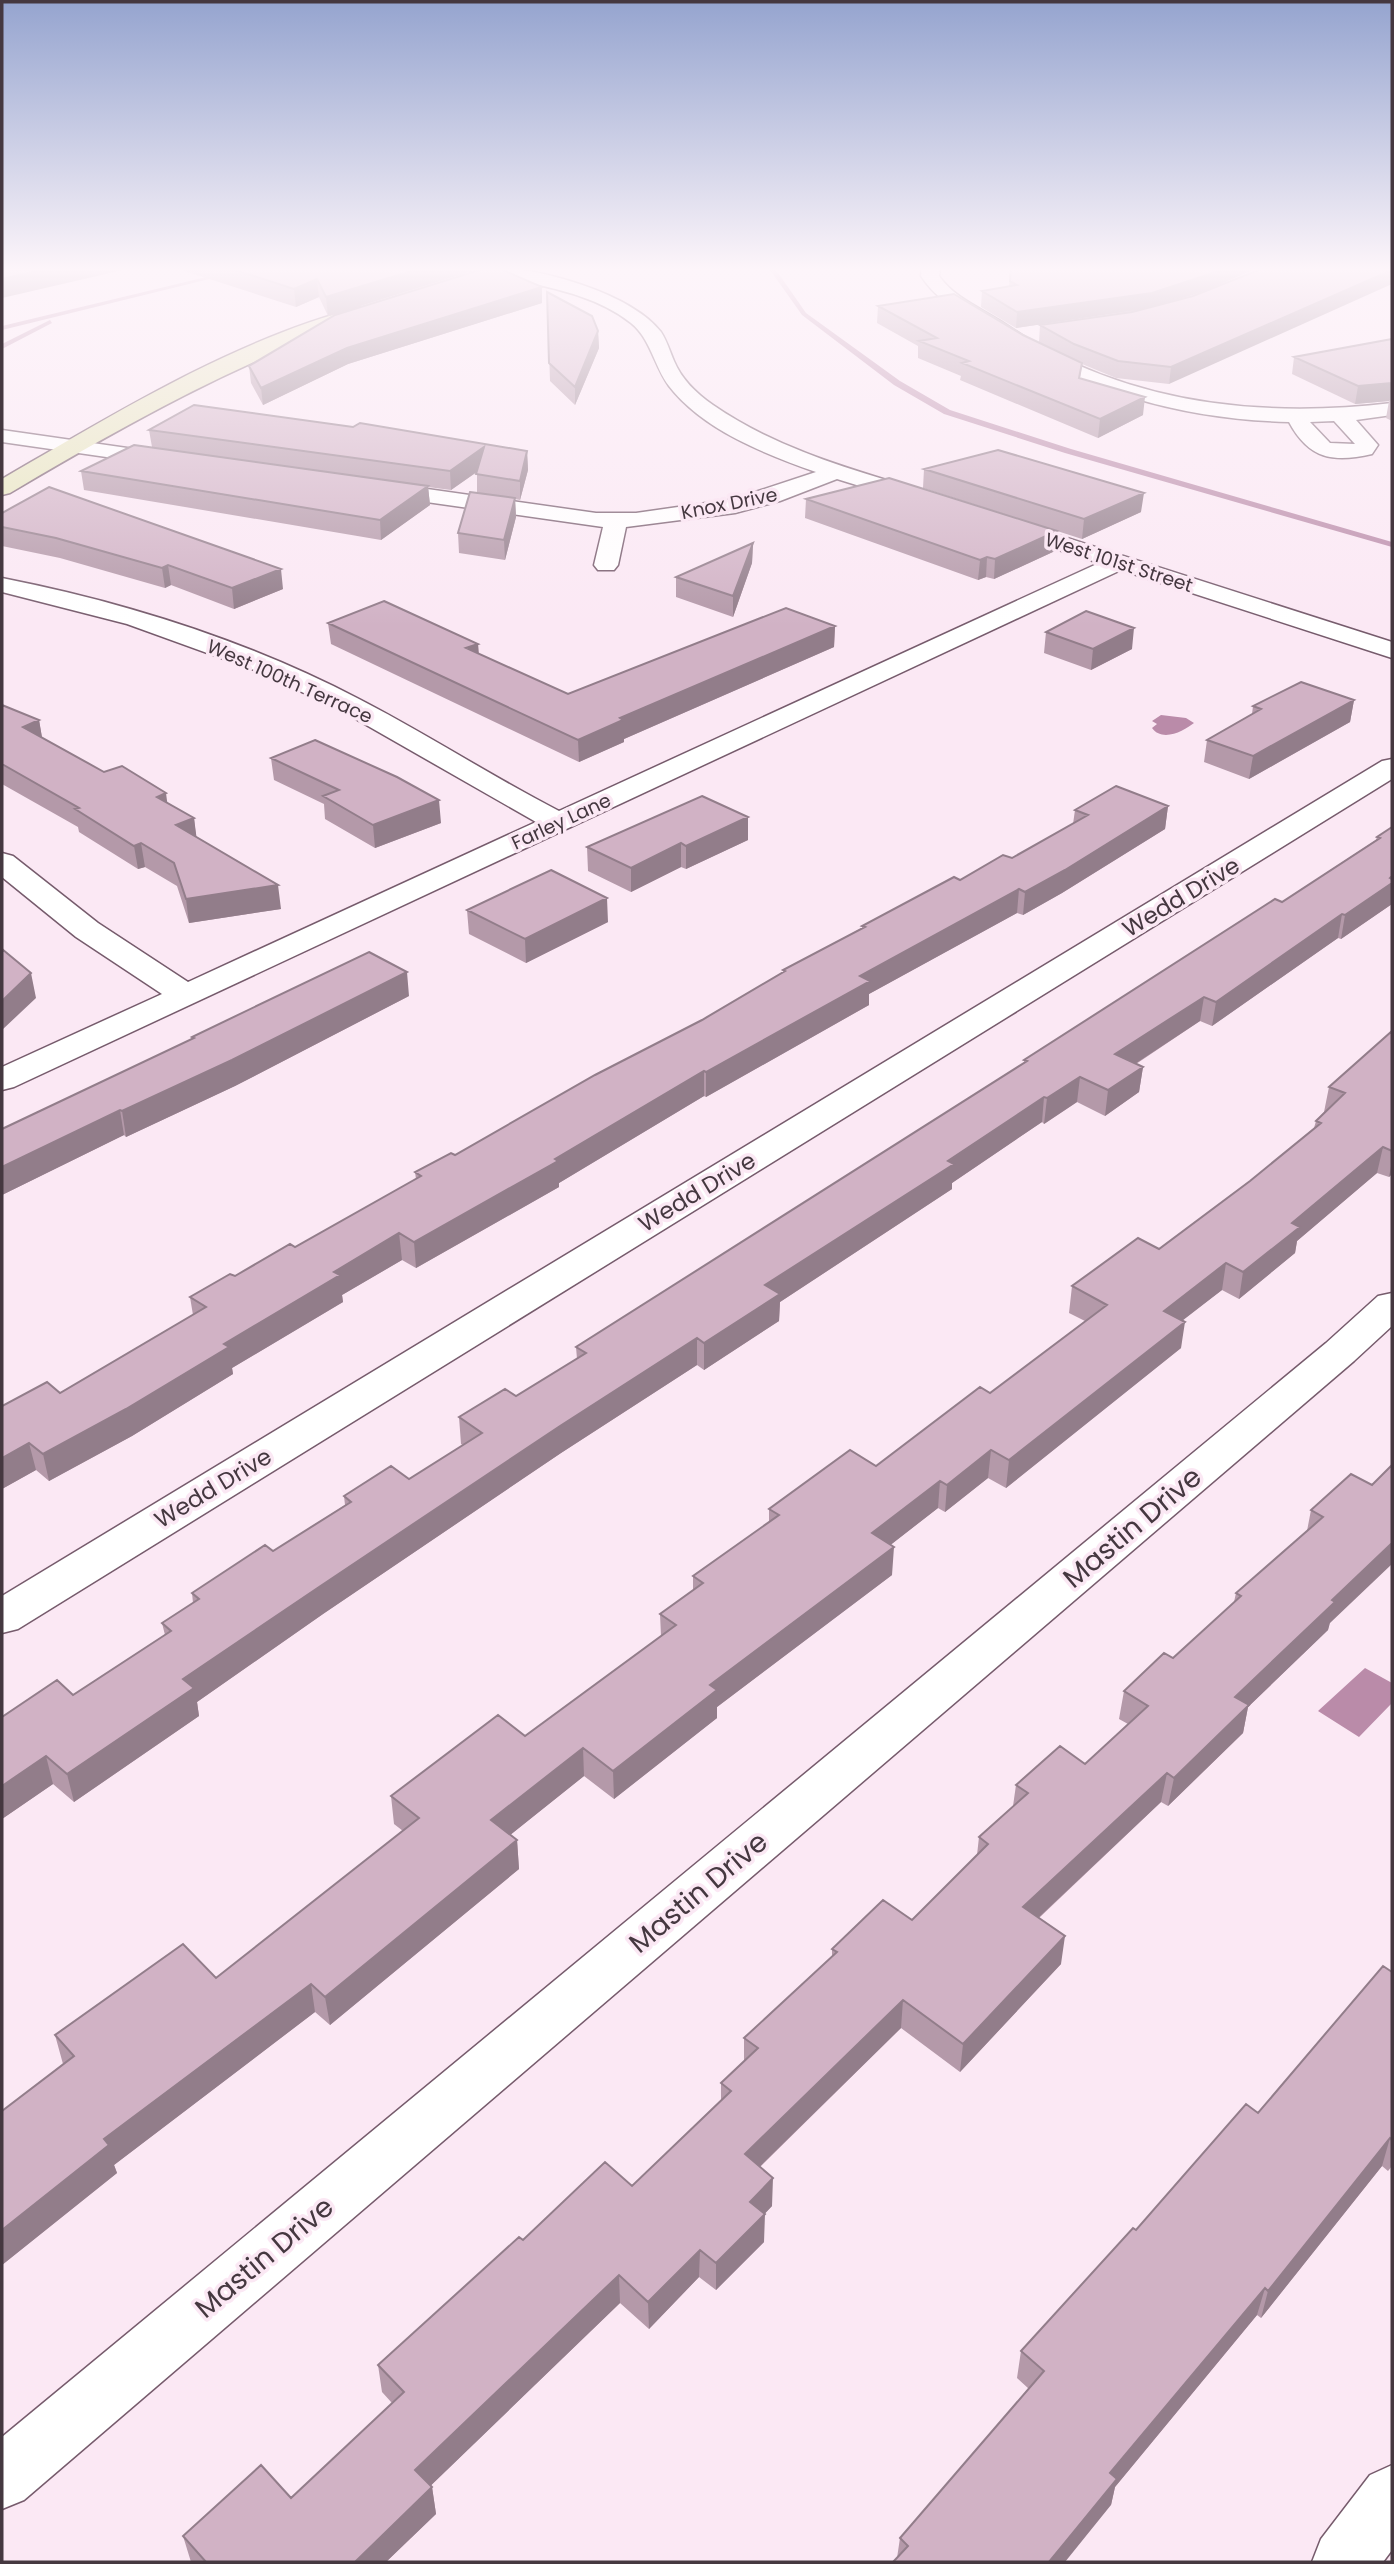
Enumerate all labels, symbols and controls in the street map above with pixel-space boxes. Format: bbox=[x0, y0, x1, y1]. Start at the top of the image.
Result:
street label: Knox Drive bbox=[679, 481, 780, 526]
street label: West 101st Street bbox=[1042, 526, 1196, 599]
street label: West 100th Terrace bbox=[203, 633, 377, 730]
street label: Farley Lane bbox=[507, 787, 615, 856]
street label: Wedd Drive bbox=[1116, 849, 1246, 945]
street label: Wedd Drive bbox=[632, 1144, 762, 1240]
street label: Wedd Drive bbox=[148, 1440, 278, 1536]
street label: Mastin Drive bbox=[1055, 1458, 1210, 1597]
street label: Mastin Drive bbox=[621, 1823, 776, 1962]
street label: Mastin Drive bbox=[187, 2188, 342, 2327]

